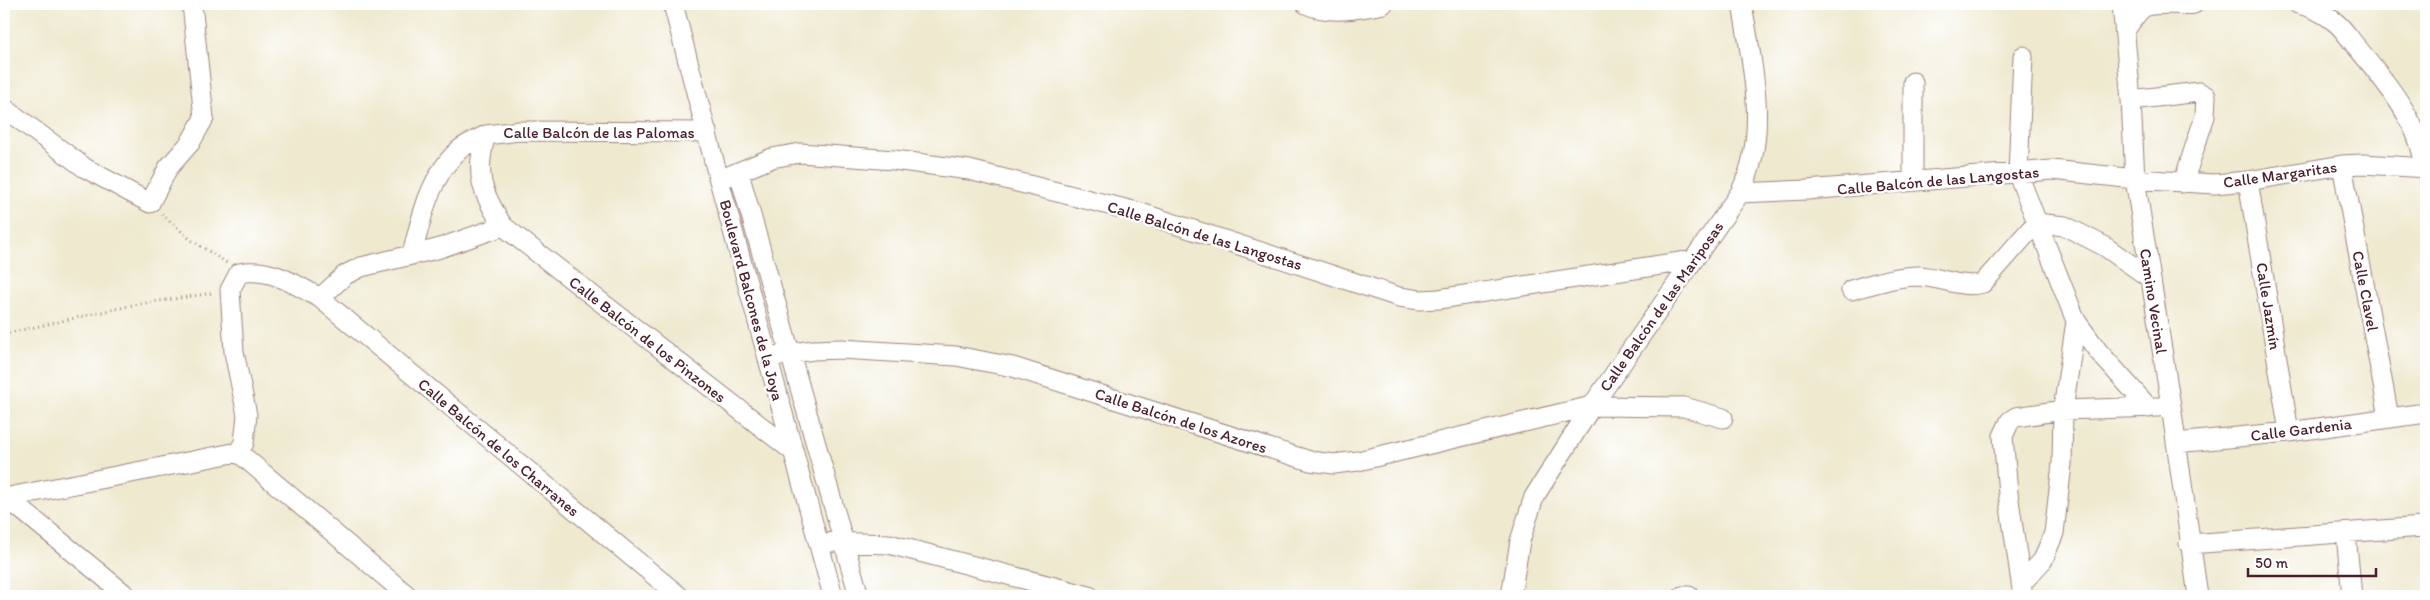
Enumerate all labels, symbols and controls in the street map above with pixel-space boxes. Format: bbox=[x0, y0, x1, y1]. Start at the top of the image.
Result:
street label: Calle Balcón de las Palomas bbox=[503, 123, 695, 142]
street label: Calle Margaritas bbox=[2222, 157, 2338, 192]
street label: Calle Balcón de las Langostas bbox=[1836, 162, 2040, 199]
street label: Calle Balcón de las Langostas bbox=[1105, 197, 1305, 274]
street label: Boulevard Balcones de la Joya bbox=[716, 198, 788, 403]
street label: Calle Balcón de las Mariposas bbox=[1595, 218, 1727, 395]
street label: Camino Vecinal bbox=[2136, 247, 2171, 356]
street label: Calle Clavel bbox=[2348, 249, 2383, 333]
street label: Calle Jazmín bbox=[2252, 261, 2285, 352]
street label: Calle Balcón de los Pinzones bbox=[565, 272, 730, 407]
street label: Calle Balcón de los Charranes bbox=[414, 374, 583, 520]
street label: Calle Balcón de los Azores bbox=[1092, 384, 1269, 457]
street label: Calle Gardenia bbox=[2249, 414, 2353, 445]
scale bar bbox=[2248, 545, 2375, 577]
text: 50 m bbox=[2255, 554, 2288, 572]

